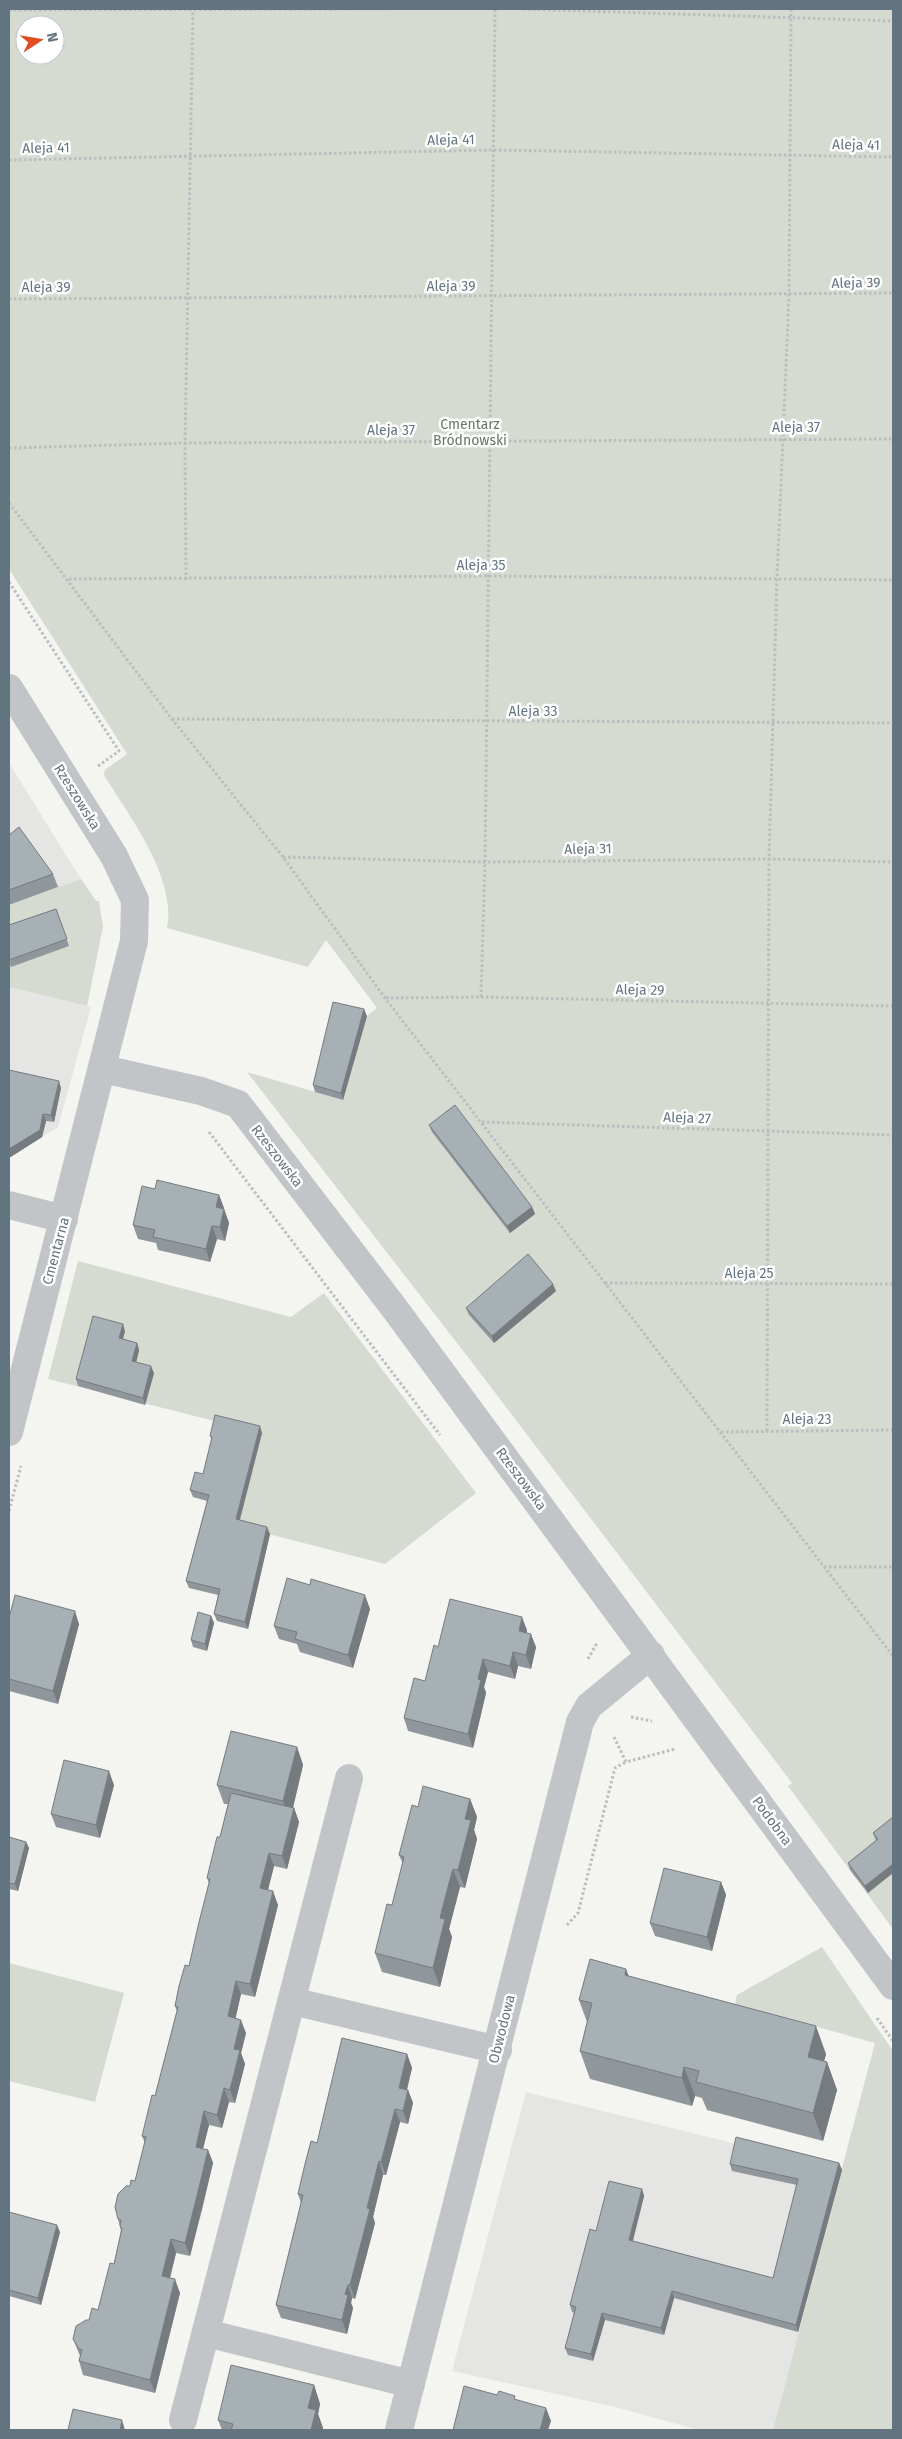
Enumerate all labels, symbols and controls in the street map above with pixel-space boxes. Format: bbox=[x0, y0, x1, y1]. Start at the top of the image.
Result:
north arrow bbox=[15, 15, 65, 65]
text: N bbox=[43, 31, 62, 44]
street label: Aleja 41 bbox=[427, 131, 475, 149]
street label: Aleja 41 bbox=[832, 136, 880, 154]
street label: Aleja 41 bbox=[22, 139, 70, 157]
street label: Aleja 39 bbox=[831, 274, 881, 292]
street label: Aleja 39 bbox=[426, 278, 476, 295]
street label: Aleja 39 bbox=[21, 279, 71, 296]
park label: Cmentarz Bródnowski bbox=[433, 416, 507, 449]
street label: Aleja 37 bbox=[772, 419, 820, 436]
street label: Aleja 37 bbox=[367, 422, 415, 439]
street label: Aleja 35 bbox=[457, 557, 505, 574]
street label: Aleja 33 bbox=[509, 703, 557, 720]
street label: Rzeszowska bbox=[50, 761, 104, 833]
street label: Aleja 31 bbox=[564, 840, 612, 858]
street label: Aleja 29 bbox=[615, 981, 665, 999]
street label: Aleja 27 bbox=[663, 1109, 711, 1127]
street label: Rzeszowska bbox=[248, 1122, 306, 1190]
street label: Cmentarna bbox=[39, 1215, 73, 1287]
street label: Aleja 25 bbox=[725, 1265, 773, 1282]
street label: Aleja 23 bbox=[783, 1411, 831, 1428]
street label: Rzeszowska bbox=[492, 1444, 550, 1514]
street label: Podobna bbox=[748, 1793, 796, 1849]
street label: Obwodowa bbox=[485, 1993, 519, 2065]

